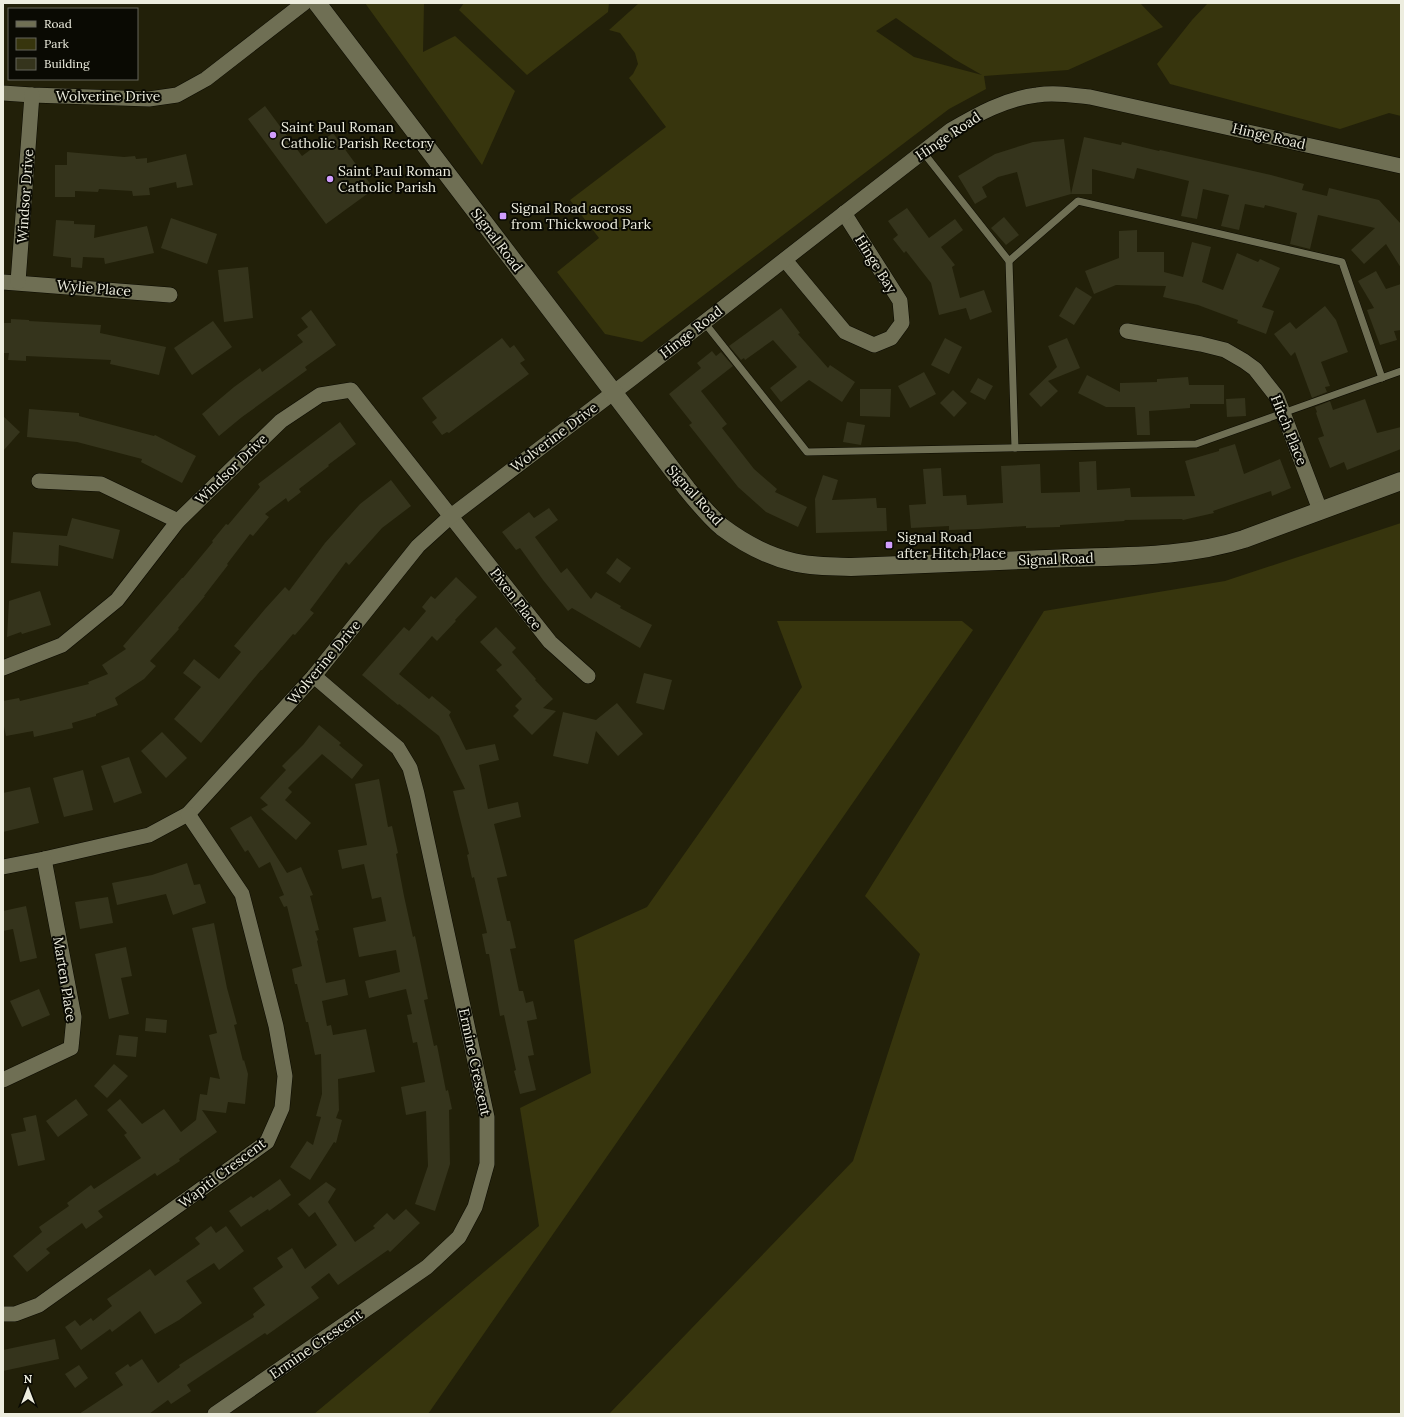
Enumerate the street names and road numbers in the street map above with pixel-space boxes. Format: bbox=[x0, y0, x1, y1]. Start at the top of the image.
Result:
street label: Wolverine Drive bbox=[56, 87, 161, 105]
street label: Hinge Road bbox=[912, 108, 984, 164]
street label: Hinge Road bbox=[1231, 119, 1307, 153]
street label: Windsor Drive bbox=[13, 148, 37, 243]
street label: Signal Road bbox=[467, 205, 527, 275]
street label: Hinge Bay bbox=[851, 232, 901, 297]
street label: Wylie Place bbox=[56, 276, 132, 300]
street label: Hinge Road bbox=[656, 302, 726, 362]
street label: Hitch Place bbox=[1267, 392, 1311, 468]
street label: Wolverine Drive bbox=[507, 398, 602, 476]
street label: Windsor Drive bbox=[191, 430, 271, 508]
street label: Signal Road bbox=[663, 461, 727, 529]
street label: Signal Road bbox=[1018, 549, 1094, 569]
street label: Piven Place bbox=[486, 564, 546, 634]
street label: Wolverine Drive bbox=[283, 616, 365, 708]
street label: Marten Place bbox=[49, 935, 81, 1023]
street label: Ermine Crescent bbox=[455, 1007, 495, 1118]
street label: Wapiti Crescent bbox=[175, 1134, 270, 1212]
street label: Ermine Crescent bbox=[266, 1305, 367, 1383]

